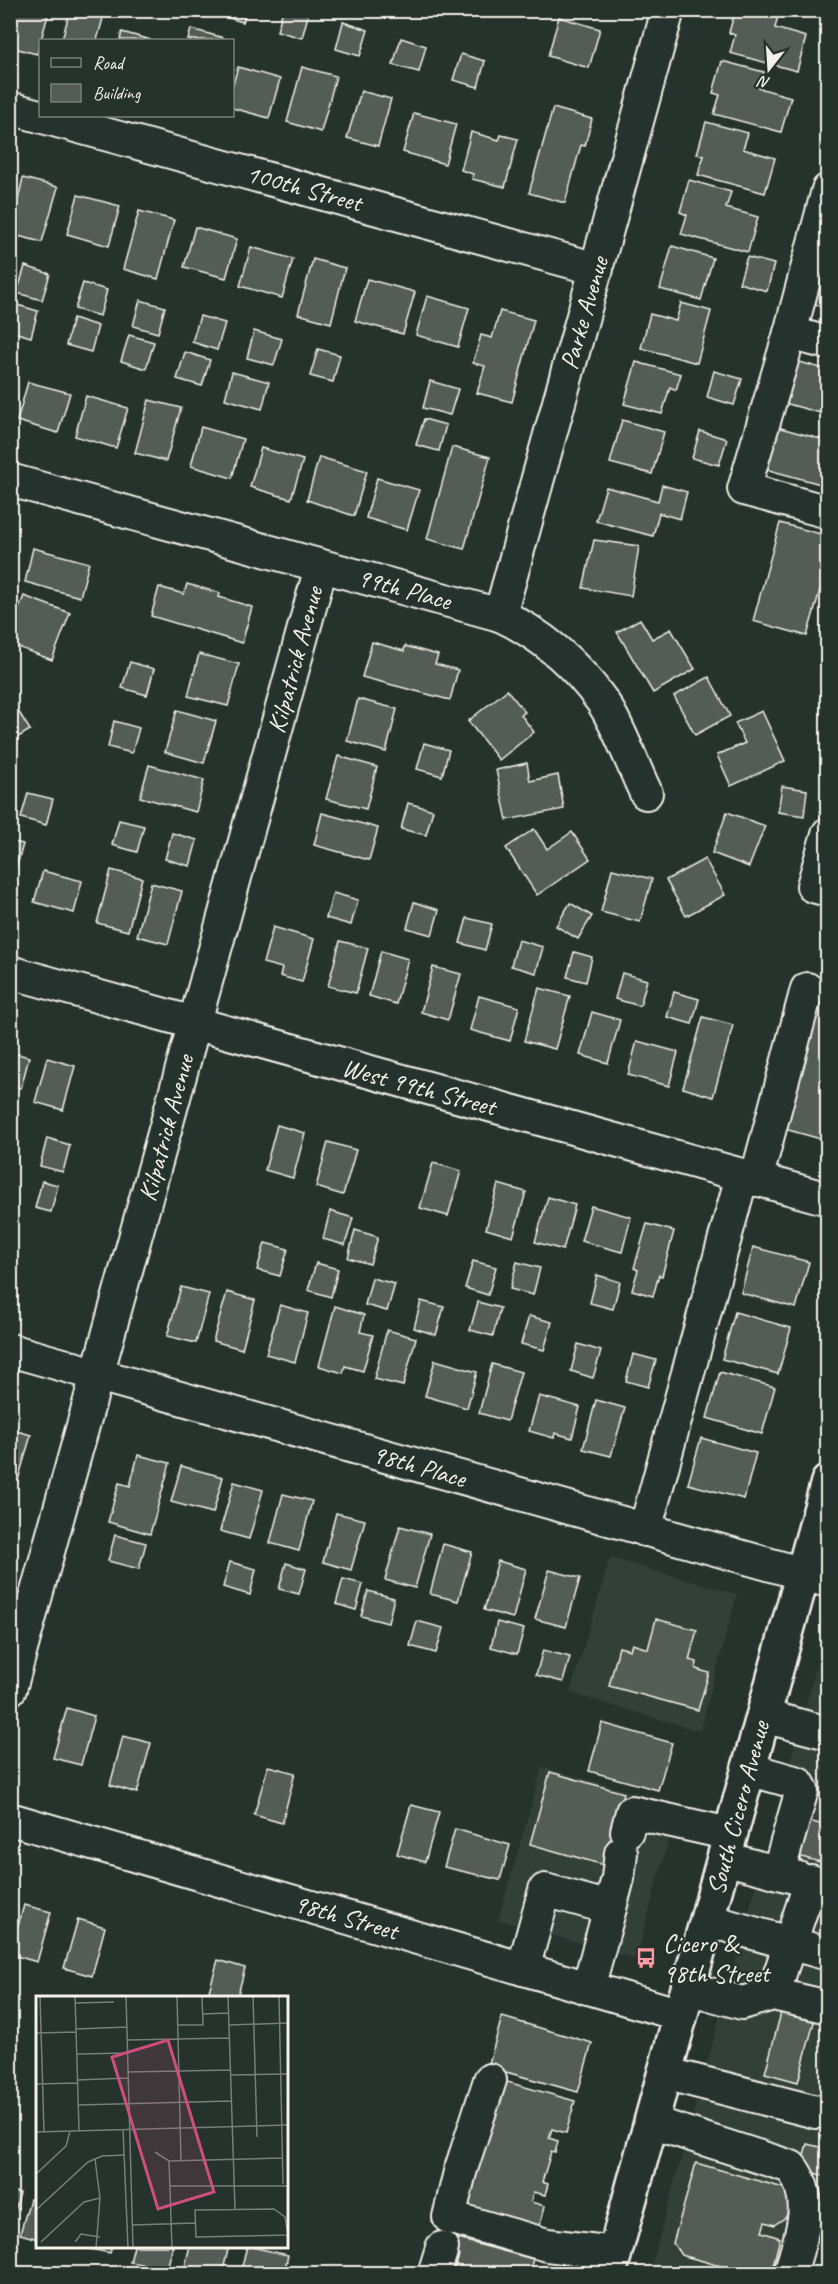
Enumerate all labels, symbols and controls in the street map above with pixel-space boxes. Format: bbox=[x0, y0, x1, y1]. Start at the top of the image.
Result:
legend bbox=[39, 39, 234, 117]
north arrow bbox=[739, 39, 799, 99]
text: Road bbox=[93, 52, 126, 74]
text: N bbox=[754, 70, 773, 93]
text: Building bbox=[93, 82, 142, 104]
street label: 100th Street bbox=[243, 157, 368, 220]
street label: Parke Avenue bbox=[552, 251, 616, 373]
street label: 99th Place bbox=[354, 561, 456, 618]
street label: Kilpatrick Avenue bbox=[260, 582, 331, 737]
street label: Kilpatrick Avenue bbox=[131, 1050, 202, 1205]
street label: West 99th Street bbox=[339, 1051, 502, 1124]
street label: 98th Place bbox=[368, 1437, 471, 1495]
street label: South Cicero Avenue bbox=[699, 1716, 777, 1898]
street label: 98th Street bbox=[290, 1887, 404, 1948]
place label: Cicero & 98th Street bbox=[663, 1927, 772, 1990]
bus stop icon: Cicero & 98th Street bbox=[634, 1946, 658, 1970]
inset map bbox=[36, 1996, 288, 2248]

